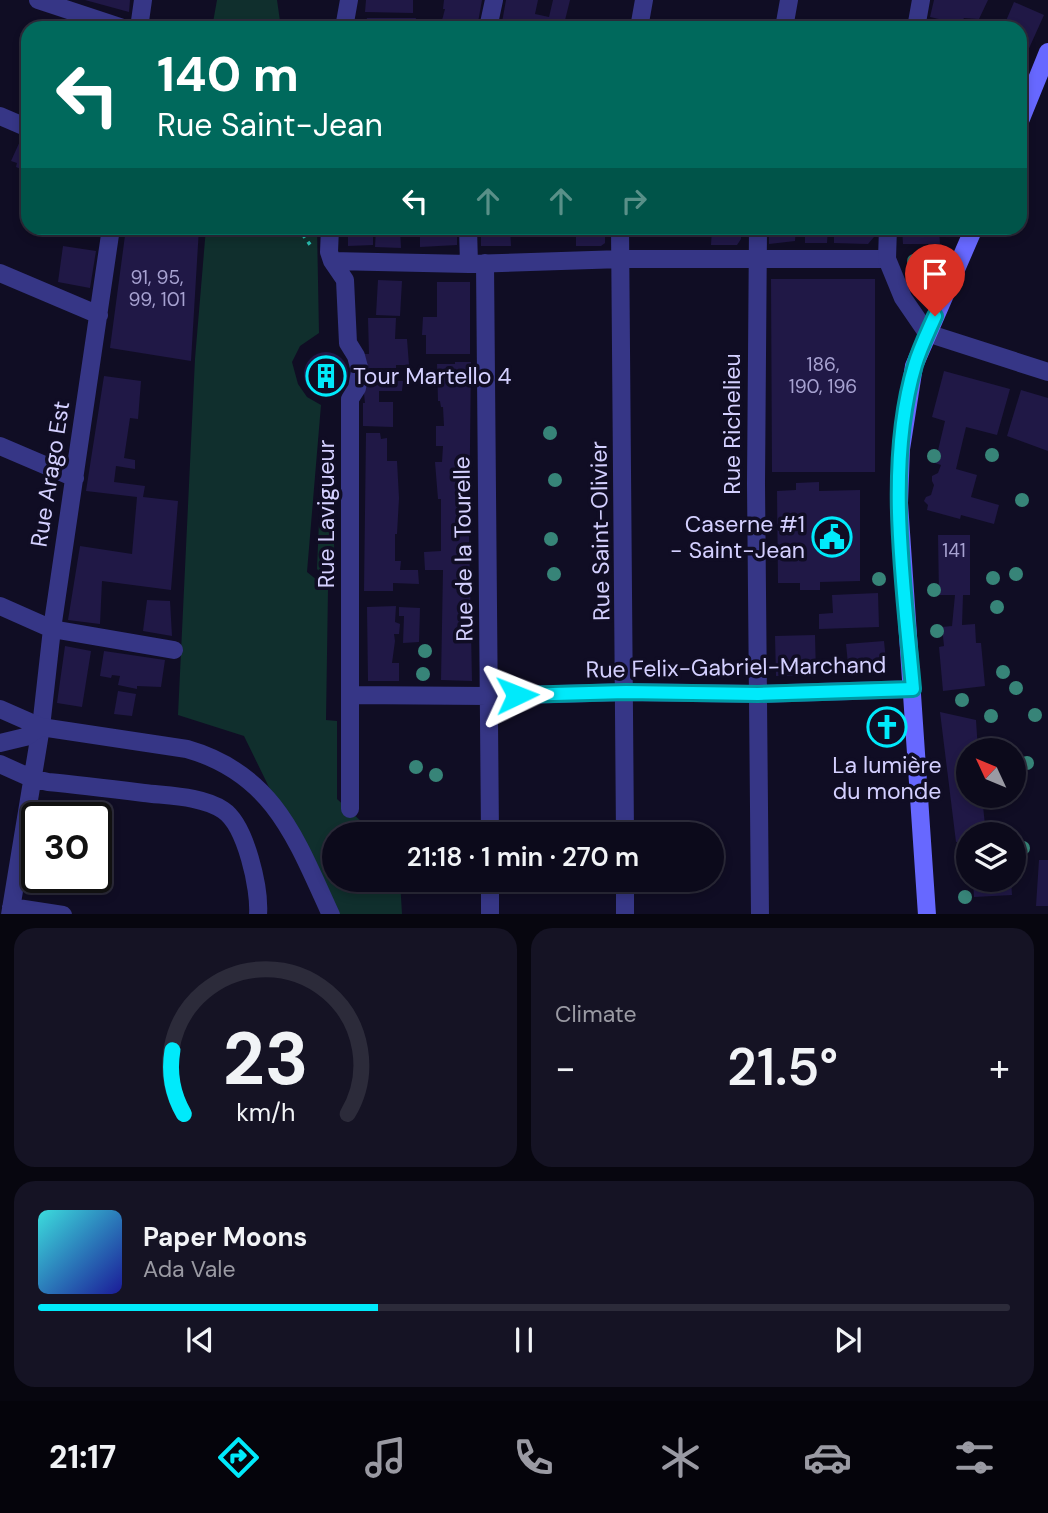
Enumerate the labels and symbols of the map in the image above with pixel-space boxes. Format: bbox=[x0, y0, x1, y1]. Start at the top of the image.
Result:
pin bbox=[905, 244, 965, 316]
house number: 91, 95, 99, 101 bbox=[128, 265, 186, 312]
house number: 186, 190, 196 bbox=[789, 352, 857, 399]
street label: Rue Richelieu bbox=[717, 353, 747, 495]
building icon: Tour Martello 4 bbox=[305, 355, 347, 397]
place label: Tour Martello 4 bbox=[353, 361, 511, 391]
street label: Rue Arago Est bbox=[24, 399, 76, 549]
street label: Rue Lavigueur bbox=[311, 440, 341, 588]
street label: Rue Saint-Olivier bbox=[583, 441, 617, 621]
street label: Rue de la Tourelle bbox=[446, 456, 480, 642]
place label: Caserne #1 - Saint-Jean bbox=[670, 509, 805, 565]
public building icon: Caserne #1 - Saint-Jean bbox=[811, 516, 853, 558]
house number: 141 bbox=[942, 538, 966, 563]
street label: Rue Felix-Gabriel-Marchand bbox=[585, 649, 887, 685]
position arrow bbox=[480, 658, 554, 732]
church icon: La lumière du monde bbox=[866, 706, 908, 748]
north arrow bbox=[956, 738, 1026, 808]
place label: La lumière du monde bbox=[832, 750, 942, 806]
speed limit sign: 30 bbox=[21, 802, 112, 893]

